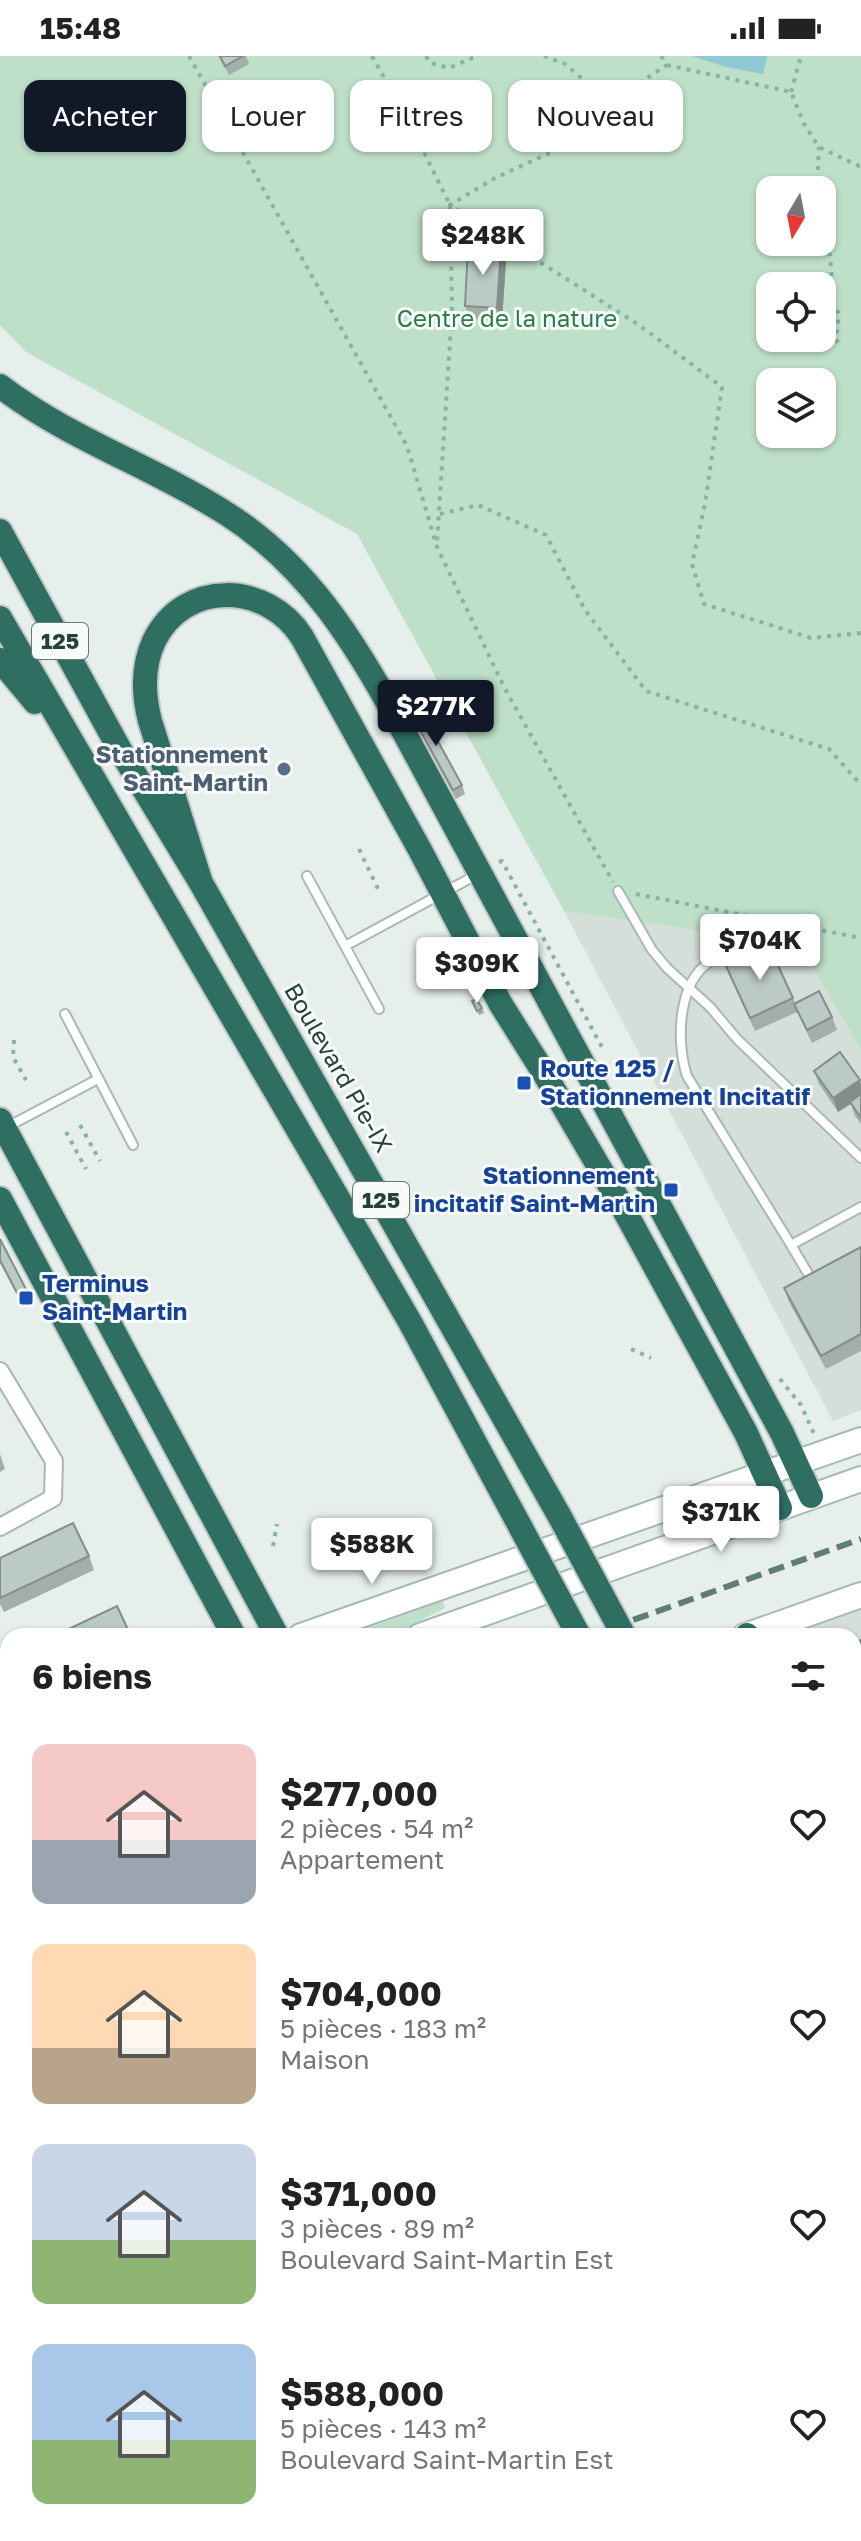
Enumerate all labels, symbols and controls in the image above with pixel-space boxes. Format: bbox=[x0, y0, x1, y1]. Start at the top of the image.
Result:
text: 15:48 bbox=[40, 10, 121, 46]
chip: Acheter bbox=[24, 80, 186, 152]
chip: Louer bbox=[202, 80, 334, 152]
chip: Filtres bbox=[350, 80, 492, 152]
chip: Nouveau bbox=[508, 80, 683, 152]
north arrow bbox=[756, 176, 836, 256]
map controls bbox=[756, 176, 836, 448]
pin: $248K bbox=[427, 209, 539, 277]
text: $248K bbox=[440, 219, 526, 250]
button: locate bbox=[756, 272, 836, 352]
park label: Centre de la nature bbox=[397, 303, 617, 332]
button: layers bbox=[756, 368, 836, 448]
road number: 125 bbox=[32, 623, 88, 659]
pin: $277K bbox=[380, 680, 492, 748]
text: $277K bbox=[396, 690, 476, 721]
place label: Stationnement Saint-Martin bbox=[96, 739, 268, 796]
marker: Stationnement Saint-Martin bbox=[275, 760, 293, 778]
pin: $704K bbox=[704, 914, 816, 982]
text: $704K bbox=[718, 924, 802, 955]
pin: $309K bbox=[421, 937, 533, 1005]
text: $309K bbox=[434, 947, 520, 978]
street label: Boulevard Pie-IX bbox=[279, 977, 400, 1157]
place label: Route 125 / Stationnement Incitatif bbox=[540, 1053, 810, 1110]
marker: Route 125 / Stationnement Incitatif bbox=[515, 1074, 533, 1092]
place label: Stationnement incitatif Saint-Martin bbox=[414, 1160, 655, 1217]
marker: Stationnement incitatif Saint-Martin bbox=[662, 1181, 680, 1199]
road number: 125 bbox=[353, 1182, 409, 1218]
place label: Terminus Saint-Martin bbox=[42, 1268, 187, 1325]
marker: Terminus Saint-Martin bbox=[17, 1289, 35, 1307]
pin: $371K bbox=[665, 1486, 777, 1554]
text: $371K bbox=[681, 1496, 761, 1527]
pin: $588K bbox=[316, 1518, 428, 1586]
text: $588K bbox=[329, 1528, 415, 1559]
icon: filters bbox=[786, 1654, 830, 1698]
text: 6 biens bbox=[32, 1656, 152, 1696]
text: $277,000 bbox=[280, 1773, 438, 1813]
icon: home bbox=[96, 1776, 192, 1872]
icon: heart bbox=[786, 1802, 830, 1846]
text: 2 pièces · 54 m² bbox=[280, 1813, 473, 1844]
text: Appartement bbox=[280, 1844, 444, 1875]
text: $704,000 bbox=[280, 1973, 442, 2013]
icon: home bbox=[96, 1976, 192, 2072]
icon: heart bbox=[786, 2002, 830, 2046]
text: 5 pièces · 183 m² bbox=[280, 2013, 486, 2044]
text: Maison bbox=[280, 2044, 369, 2075]
text: $371,000 bbox=[280, 2173, 437, 2213]
icon: home bbox=[96, 2176, 192, 2272]
icon: heart bbox=[786, 2202, 830, 2246]
text: 3 pièces · 89 m² bbox=[280, 2213, 474, 2244]
text: Boulevard Saint-Martin Est bbox=[280, 2244, 614, 2275]
text: $588,000 bbox=[280, 2373, 444, 2413]
icon: home bbox=[96, 2376, 192, 2472]
icon: heart bbox=[786, 2402, 830, 2446]
text: 5 pièces · 143 m² bbox=[280, 2413, 486, 2444]
text: Boulevard Saint-Martin Est bbox=[280, 2444, 614, 2475]

